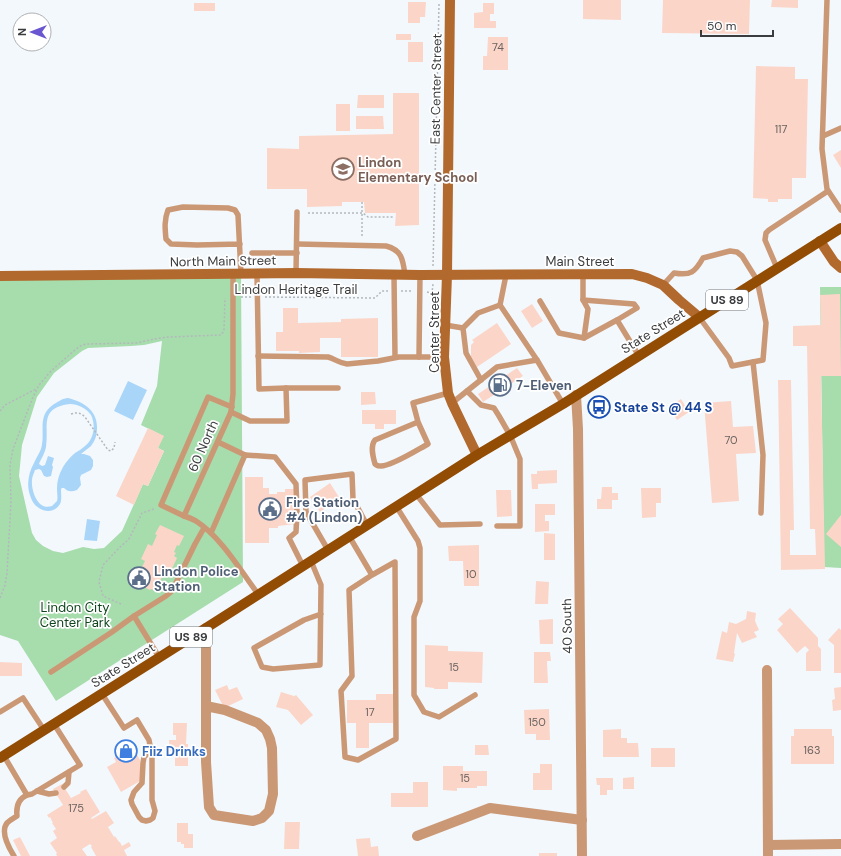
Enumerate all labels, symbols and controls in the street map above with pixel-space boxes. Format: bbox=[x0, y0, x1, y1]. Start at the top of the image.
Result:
north arrow bbox=[12, 12, 52, 52]
scale bar bbox=[701, 12, 773, 38]
text: 50 m bbox=[707, 18, 736, 34]
text: N bbox=[15, 28, 29, 36]
street label: East Center Street bbox=[427, 33, 445, 145]
house number: 74 bbox=[492, 40, 504, 54]
house number: 117 bbox=[775, 122, 787, 136]
place label: Lindon Elementary School bbox=[358, 154, 478, 186]
school or university icon: Lindon Elementary School bbox=[330, 156, 356, 182]
street label: North Main Street bbox=[170, 252, 276, 270]
street label: Main Street bbox=[546, 253, 614, 270]
street label: Lindon Heritage Trail bbox=[235, 281, 357, 298]
road number: US 89 bbox=[706, 290, 748, 310]
street label: Center Street bbox=[426, 291, 443, 373]
street label: State Street bbox=[618, 305, 688, 357]
fuel station icon: 7-Eleven bbox=[487, 372, 513, 398]
place label: 7-Eleven bbox=[516, 377, 572, 394]
bus stop icon: State St @ 44 S bbox=[586, 394, 612, 420]
place label: State St @ 44 S bbox=[614, 399, 713, 416]
street label: 60 North bbox=[184, 418, 222, 474]
house number: 70 bbox=[724, 433, 738, 447]
place label: Fire Station #4 (Lindon) bbox=[286, 494, 362, 526]
public building icon: Fire Station #4 (Lindon) bbox=[257, 496, 283, 522]
place label: Lindon Police Station bbox=[154, 563, 239, 595]
public building icon: Lindon Police Station bbox=[126, 565, 152, 591]
house number: 10 bbox=[466, 567, 476, 581]
street label: 40 South bbox=[558, 598, 576, 654]
park label: Lindon City Center Park bbox=[40, 599, 111, 631]
road number: US 89 bbox=[170, 627, 212, 647]
street label: State Street bbox=[88, 639, 158, 691]
house number: 15 bbox=[449, 660, 459, 674]
house number: 17 bbox=[365, 705, 375, 719]
house number: 150 bbox=[528, 715, 546, 729]
shop icon: Fiiz Drinks bbox=[113, 738, 139, 764]
place label: Fiiz Drinks bbox=[142, 743, 206, 760]
house number: 163 bbox=[804, 743, 820, 757]
house number: 15 bbox=[460, 771, 470, 785]
house number: 175 bbox=[68, 801, 84, 815]

